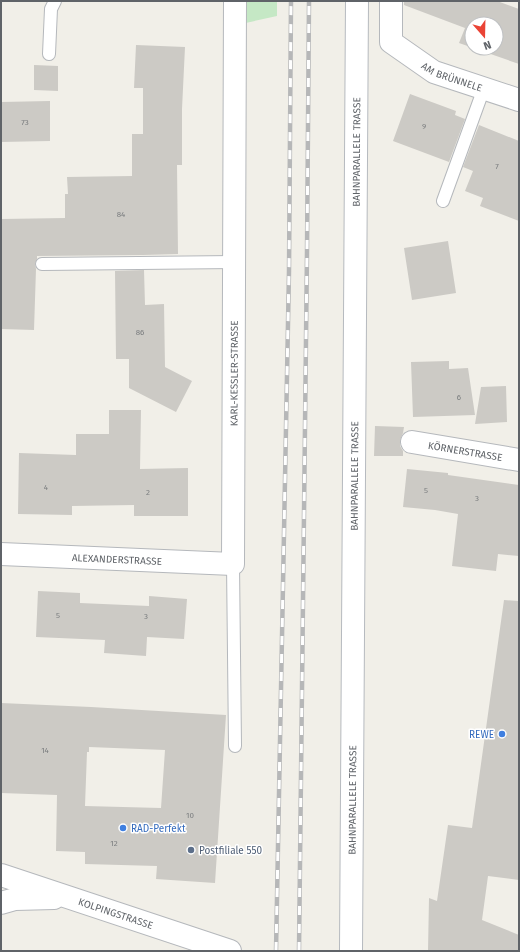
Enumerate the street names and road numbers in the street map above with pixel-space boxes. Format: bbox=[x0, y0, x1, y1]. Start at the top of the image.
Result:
street label: AM BRÜNNELE bbox=[419, 60, 484, 95]
street label: BAHNPARALLELE TRASSE bbox=[351, 97, 363, 207]
street label: KARL-KESSLER-STRASSE bbox=[228, 320, 241, 426]
street label: BAHNPARALLELE TRASSE bbox=[349, 421, 361, 531]
street label: KÖRNERSTRASSE bbox=[427, 439, 503, 464]
street label: ALEXANDERSTRASSE bbox=[72, 552, 162, 568]
street label: BAHNPARALLELE TRASSE bbox=[347, 745, 359, 855]
street label: KOLPINGSTRASSE bbox=[77, 896, 154, 932]

